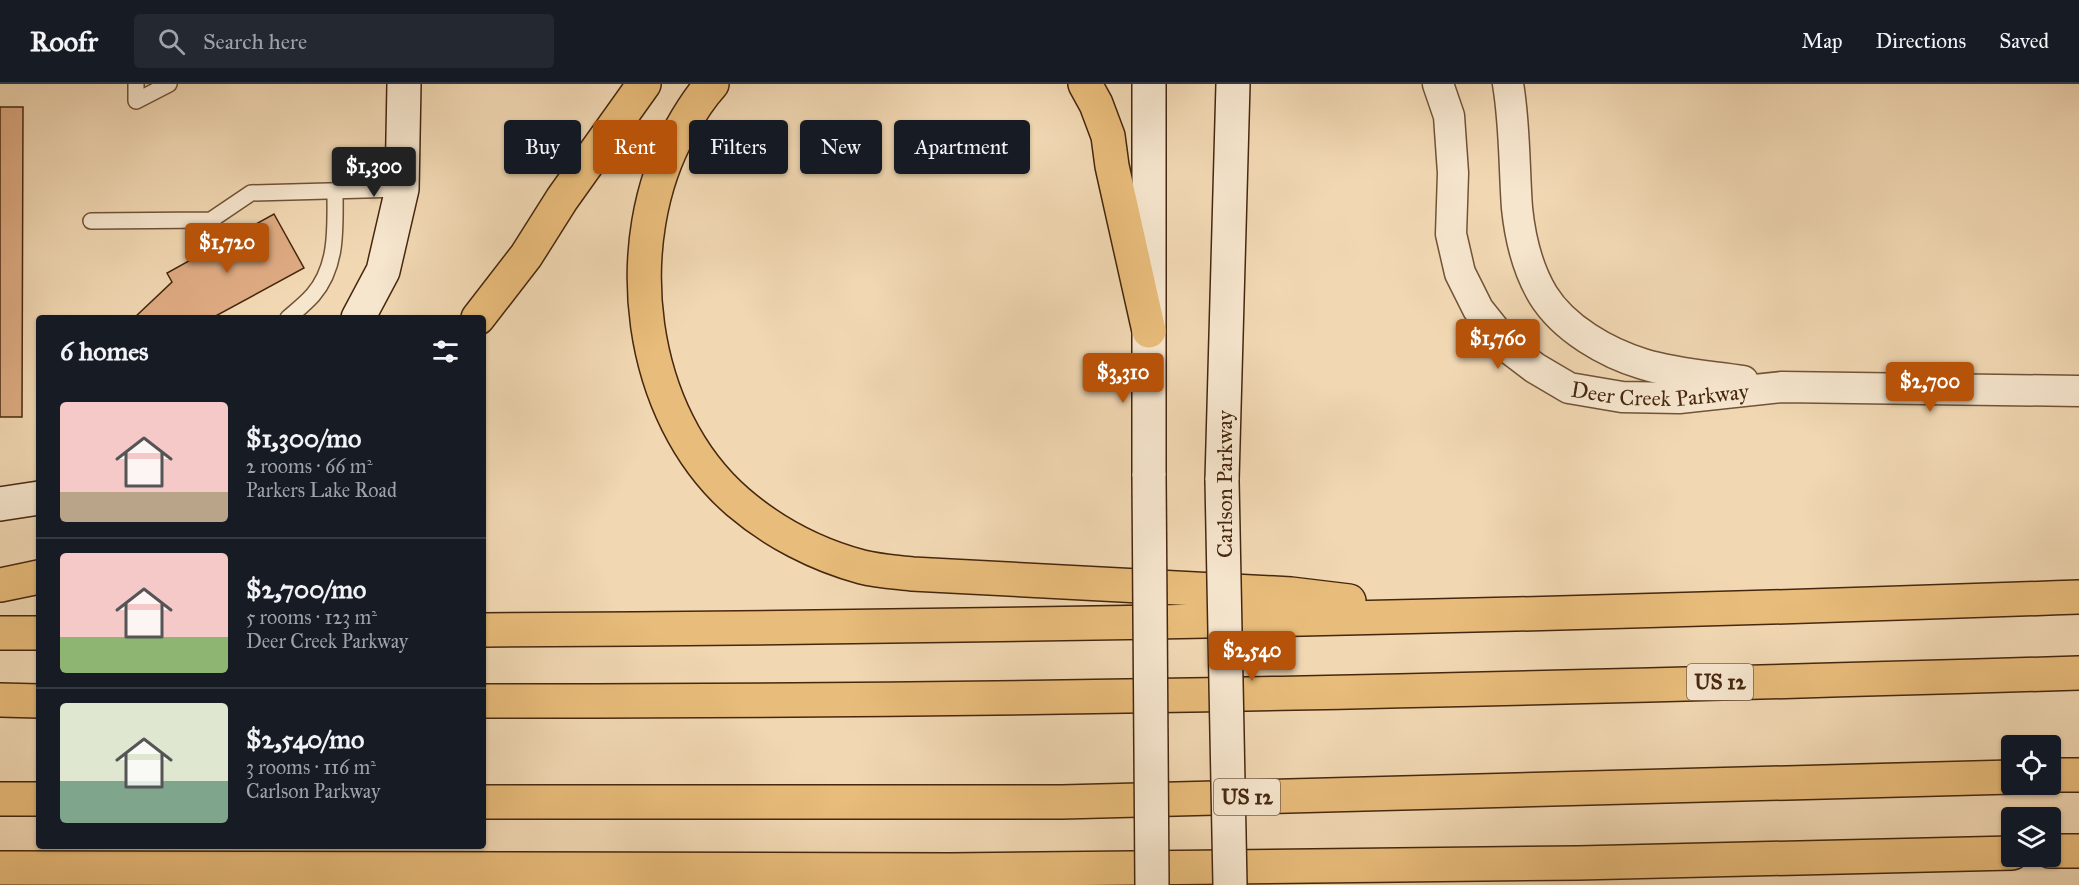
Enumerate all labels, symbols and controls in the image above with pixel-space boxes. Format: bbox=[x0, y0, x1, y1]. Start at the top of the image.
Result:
search box bbox=[134, 14, 554, 68]
text: Roofr bbox=[30, 24, 98, 59]
icon: search bbox=[155, 25, 188, 58]
text: Search here bbox=[203, 28, 307, 55]
text: Map bbox=[1802, 28, 1843, 54]
text: Directions bbox=[1876, 28, 1966, 54]
text: Saved bbox=[1999, 28, 2049, 54]
chip: Buy bbox=[504, 120, 581, 174]
chip: Rent bbox=[593, 120, 677, 174]
chip: Filters bbox=[689, 120, 788, 174]
chip: New bbox=[800, 120, 882, 174]
chip: Apartment bbox=[894, 120, 1030, 174]
pin: $1,300 bbox=[325, 147, 423, 198]
text: $1,300 bbox=[346, 154, 402, 178]
pin: $1,720 bbox=[178, 223, 276, 274]
text: $1,720 bbox=[199, 230, 255, 254]
pin: $1,760 bbox=[1449, 319, 1547, 370]
text: $1,760 bbox=[1470, 326, 1526, 350]
text: 6 homes bbox=[60, 335, 149, 367]
icon: filters bbox=[429, 335, 462, 368]
pin: $3,310 bbox=[1074, 353, 1172, 404]
text: $3,310 bbox=[1097, 360, 1149, 384]
pin: $2,700 bbox=[1881, 362, 1979, 413]
text: $2,700 bbox=[1900, 369, 1960, 393]
street label: Deer Creek Parkway bbox=[1569, 375, 1751, 412]
street label: Carlson Parkway bbox=[1211, 409, 1238, 558]
text: $1,300/mo bbox=[246, 422, 361, 454]
icon: home bbox=[108, 426, 180, 498]
text: 2 rooms · 66 m² bbox=[246, 454, 372, 478]
text: Parkers Lake Road bbox=[246, 478, 397, 502]
text: $2,700/mo bbox=[246, 573, 366, 605]
icon: home bbox=[108, 577, 180, 649]
text: 5 rooms · 123 m² bbox=[246, 605, 377, 629]
text: Deer Creek Parkway bbox=[246, 629, 408, 653]
pin: $2,540 bbox=[1203, 631, 1301, 682]
text: $2,540 bbox=[1223, 638, 1281, 662]
road number: US 12 bbox=[1687, 664, 1753, 700]
text: $2,540/mo bbox=[246, 723, 364, 755]
icon: home bbox=[108, 727, 180, 799]
map controls bbox=[2001, 735, 2061, 867]
button: locate bbox=[2001, 735, 2061, 795]
text: 3 rooms · 116 m² bbox=[246, 755, 376, 779]
text: Carlson Parkway bbox=[246, 779, 380, 803]
road number: US 12 bbox=[1214, 779, 1280, 815]
button: layers bbox=[2001, 807, 2061, 867]

